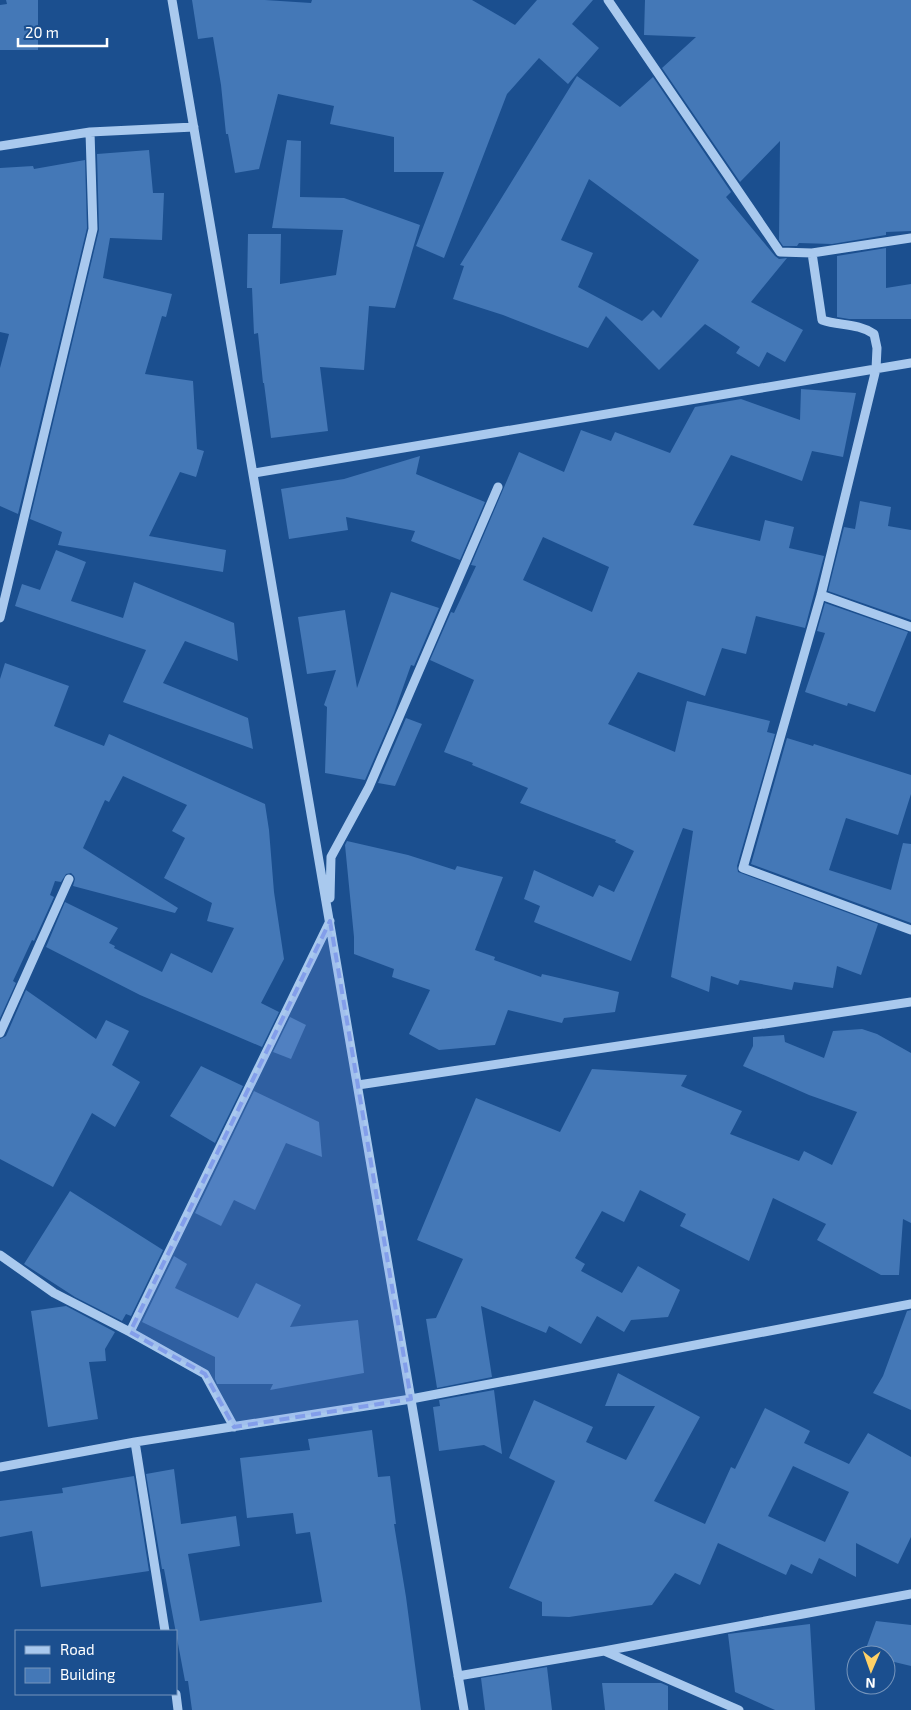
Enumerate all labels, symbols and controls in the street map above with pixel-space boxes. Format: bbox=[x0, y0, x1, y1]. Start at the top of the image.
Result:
scale bar bbox=[18, 15, 106, 47]
text: 20 m bbox=[25, 23, 59, 41]
legend bbox=[15, 1630, 178, 1695]
text: Road bbox=[60, 1640, 95, 1658]
north arrow bbox=[846, 1645, 896, 1695]
text: Building bbox=[60, 1665, 116, 1683]
text: N bbox=[865, 1675, 876, 1692]

